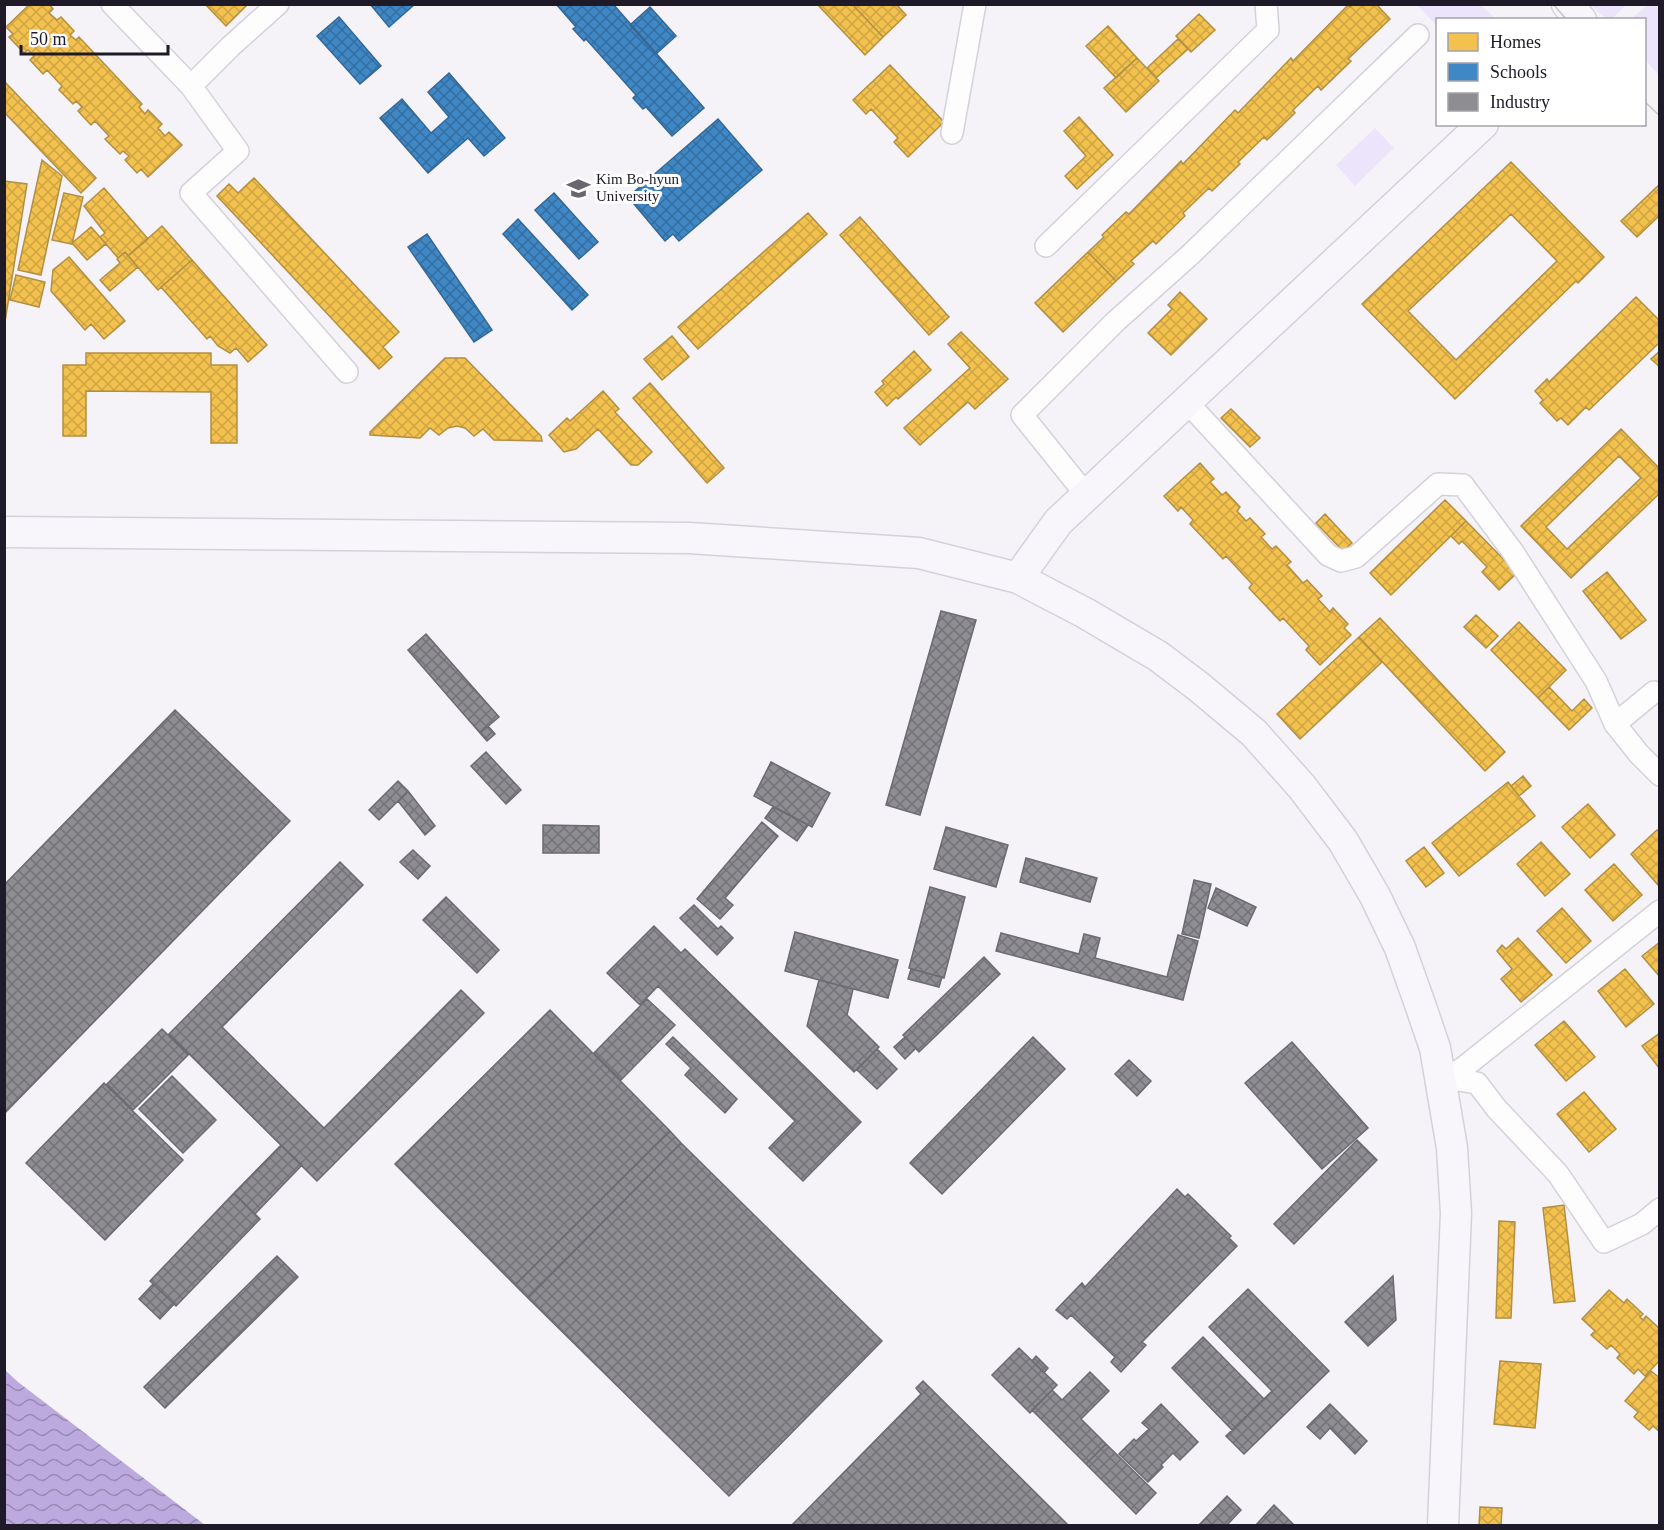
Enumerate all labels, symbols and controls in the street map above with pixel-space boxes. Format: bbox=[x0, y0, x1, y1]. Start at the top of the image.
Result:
scale bar bbox=[21, 18, 168, 56]
legend bbox=[1436, 18, 1646, 126]
text: 50 m bbox=[30, 29, 67, 49]
text: Homes bbox=[1490, 32, 1541, 52]
text: Schools bbox=[1490, 62, 1547, 82]
text: Industry bbox=[1490, 92, 1550, 112]
place label: Kim Bo-hyun University bbox=[596, 171, 679, 204]
school or university icon: Kim Bo-hyun University bbox=[565, 175, 591, 201]

